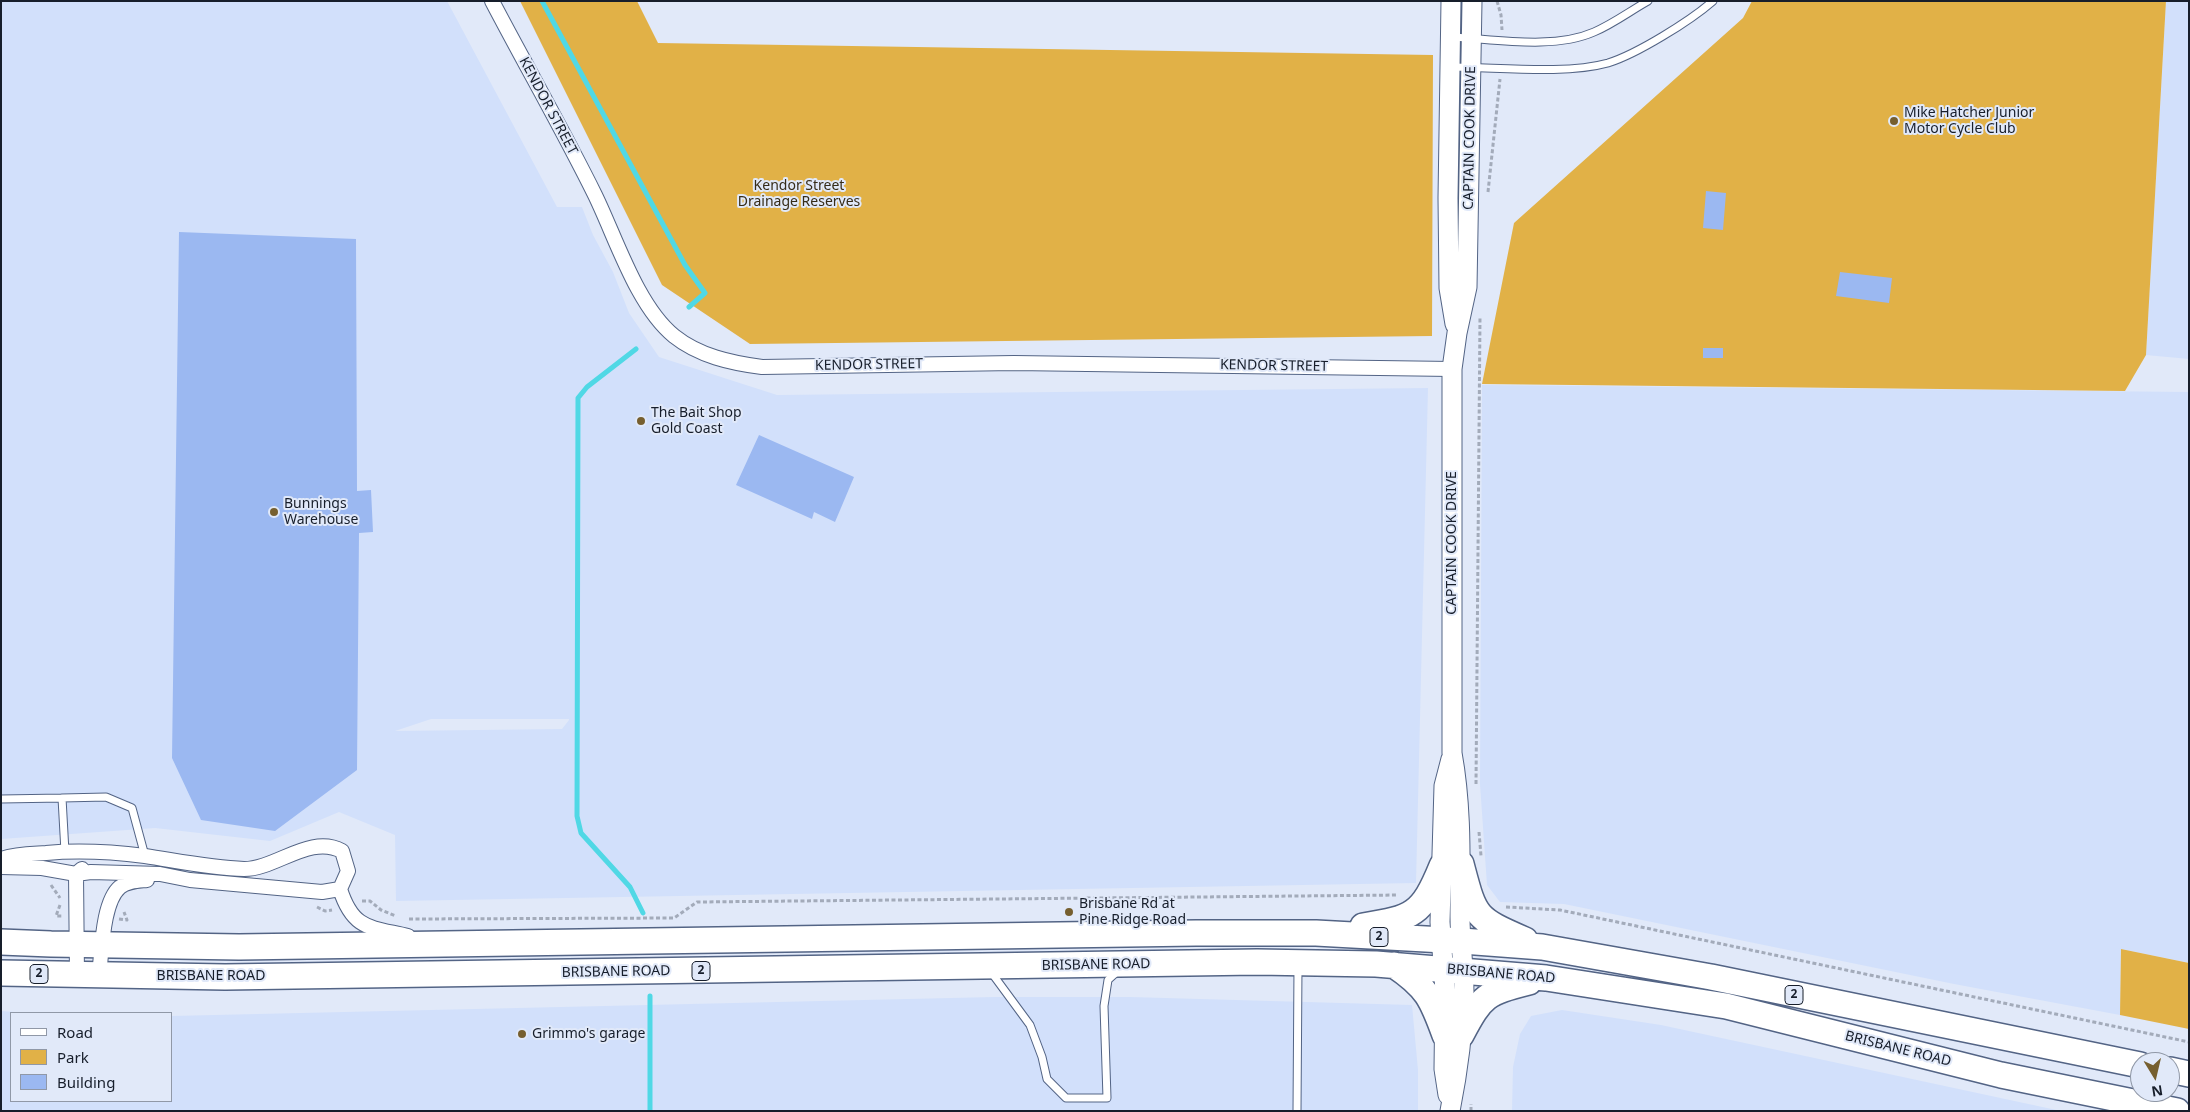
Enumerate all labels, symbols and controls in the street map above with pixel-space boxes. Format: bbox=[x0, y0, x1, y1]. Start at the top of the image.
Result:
street label: KENDOR STREET bbox=[515, 54, 581, 158]
street label: CAPTAIN COOK DRIVE bbox=[1460, 66, 1480, 210]
place label: Mike Hatcher Junior Motor Cycle Club bbox=[1904, 105, 2034, 138]
marker: Mike Hatcher Junior Motor Cycle Club bbox=[1888, 115, 1900, 127]
park label: Kendor Street Drainage Reserves bbox=[738, 178, 860, 210]
street label: KENDOR STREET bbox=[815, 356, 923, 374]
street label: KENDOR STREET bbox=[1220, 357, 1328, 375]
place label: The Bait Shop Gold Coast bbox=[651, 405, 742, 438]
marker: The Bait Shop Gold Coast bbox=[635, 415, 647, 427]
street label: CAPTAIN COOK DRIVE bbox=[1444, 471, 1460, 615]
place label: Bunnings Warehouse bbox=[284, 496, 358, 528]
marker: Bunnings Warehouse bbox=[268, 506, 280, 518]
place label: Brisbane Rd at Pine Ridge Road bbox=[1079, 896, 1186, 929]
marker: Brisbane Rd at Pine Ridge Road bbox=[1063, 906, 1075, 918]
road number: 2 bbox=[1370, 928, 1388, 946]
street label: BRISBANE ROAD bbox=[1041, 956, 1151, 974]
road number: 2 bbox=[692, 961, 710, 980]
street label: BRISBANE ROAD bbox=[1446, 961, 1556, 987]
street label: BRISBANE ROAD bbox=[561, 963, 671, 981]
road number: 2 bbox=[30, 964, 48, 984]
street label: BRISBANE ROAD bbox=[157, 968, 265, 984]
road number: 2 bbox=[1785, 986, 1803, 1004]
legend bbox=[10, 1012, 172, 1102]
text: Road bbox=[57, 1022, 93, 1042]
place label: Grimmo's garage bbox=[532, 1026, 645, 1042]
marker: Grimmo's garage bbox=[516, 1028, 528, 1040]
street label: BRISBANE ROAD bbox=[1843, 1028, 1953, 1070]
text: Park bbox=[57, 1047, 89, 1067]
north arrow bbox=[2130, 1052, 2180, 1102]
text: Building bbox=[57, 1072, 115, 1092]
text: N bbox=[2150, 1081, 2164, 1102]

